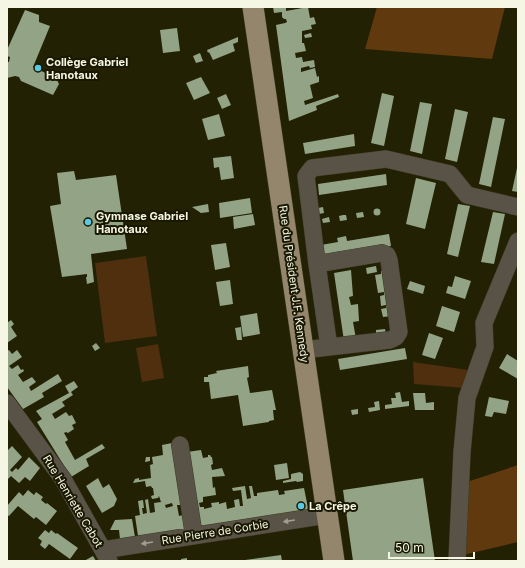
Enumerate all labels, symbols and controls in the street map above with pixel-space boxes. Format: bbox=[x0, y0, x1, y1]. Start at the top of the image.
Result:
place label: Collège Gabriel Hanotaux bbox=[46, 55, 128, 82]
marker: Collège Gabriel Hanotaux bbox=[33, 63, 43, 73]
street label: Rue du Président J.F. Kennedy bbox=[276, 204, 312, 364]
place label: Gymnase Gabriel Hanotaux bbox=[96, 209, 188, 236]
marker: Gymnase Gabriel Hanotaux bbox=[83, 217, 93, 227]
street label: Rue Henriette Cabot bbox=[40, 452, 106, 550]
place label: La Crêpe bbox=[309, 499, 357, 513]
marker: La Crêpe bbox=[296, 501, 306, 511]
street label: Rue Pierre de Corbie bbox=[161, 517, 269, 547]
one-way arrow bbox=[283, 518, 295, 524]
scale bar bbox=[389, 534, 474, 560]
one-way arrow bbox=[141, 540, 153, 546]
text: 50 m bbox=[395, 540, 424, 555]

